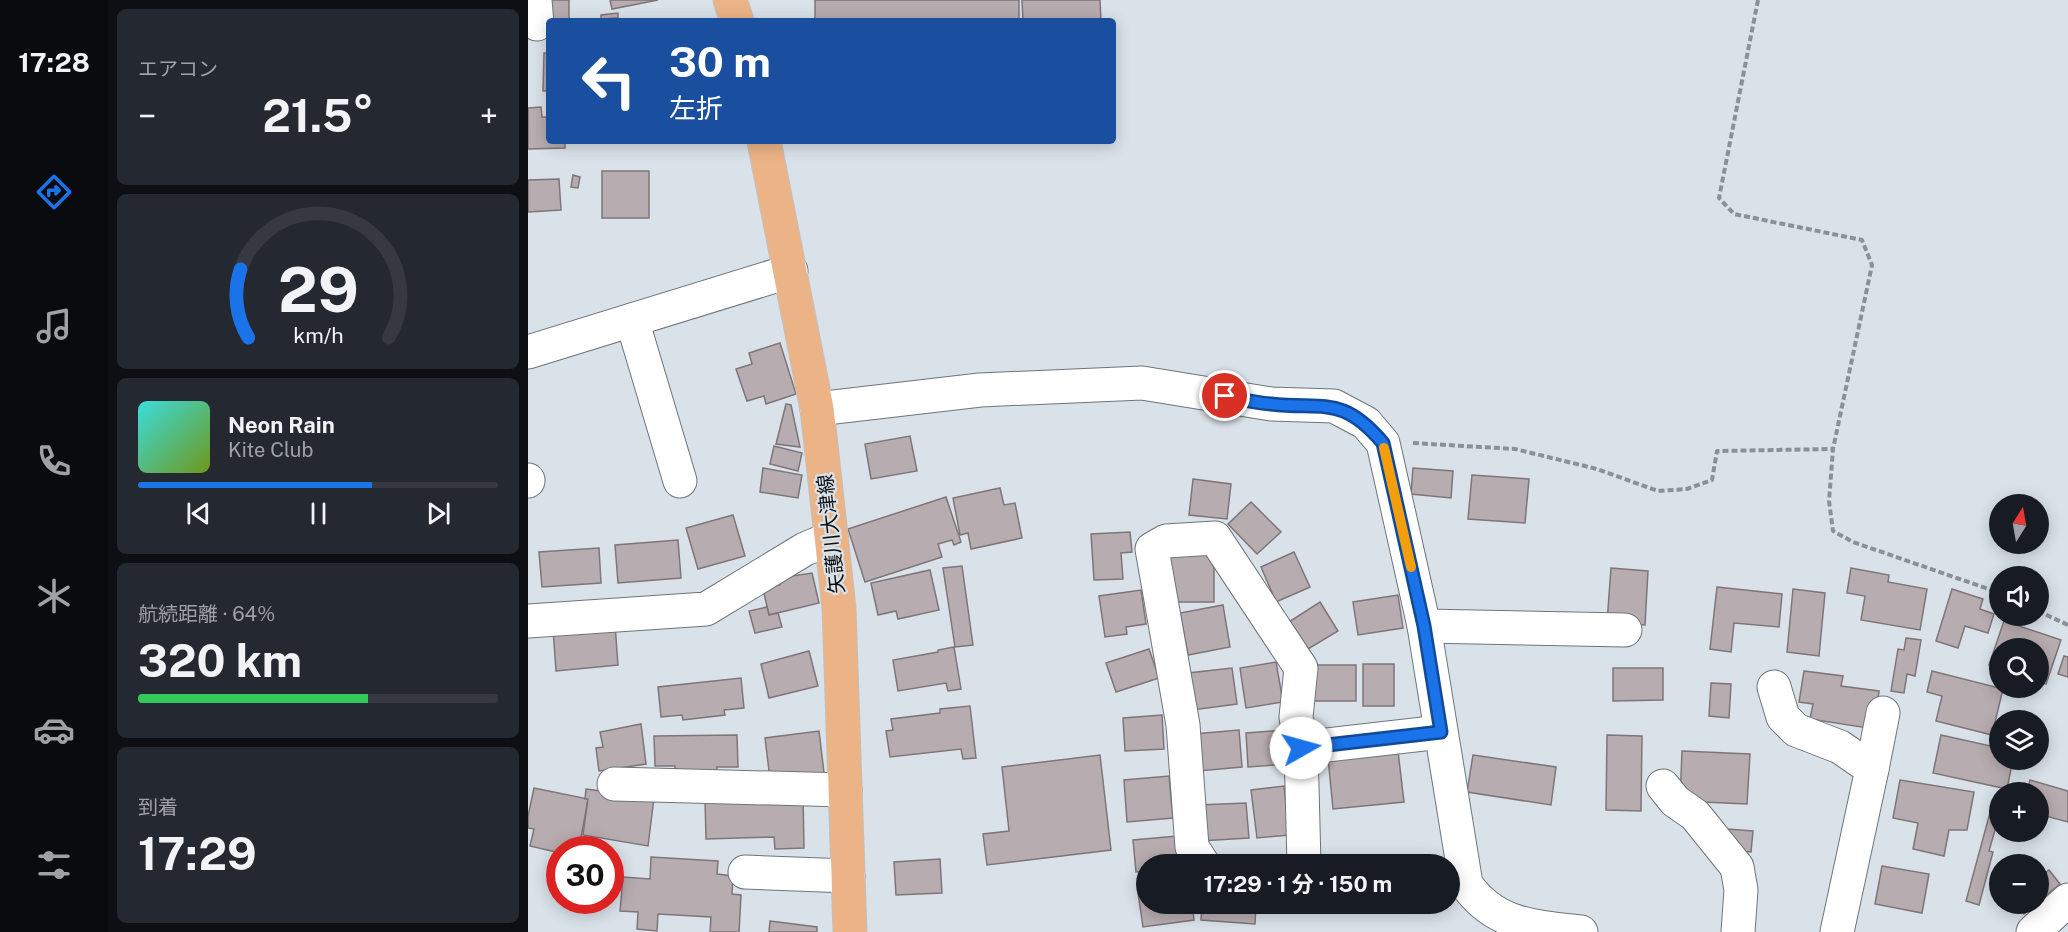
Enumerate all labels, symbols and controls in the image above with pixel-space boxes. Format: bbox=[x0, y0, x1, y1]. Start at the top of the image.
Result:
text: 30 m bbox=[669, 37, 771, 86]
icon: left bbox=[570, 42, 648, 120]
text: 17:28 bbox=[18, 46, 90, 78]
text: エアコン bbox=[138, 57, 218, 81]
text: 21.5° bbox=[262, 89, 374, 142]
text: 左折 bbox=[669, 92, 723, 124]
text: − bbox=[138, 97, 156, 135]
text: + bbox=[480, 97, 498, 135]
icon: directions bbox=[33, 171, 75, 213]
text: 29 bbox=[278, 254, 358, 327]
icon: music bbox=[33, 305, 75, 347]
text: km/h bbox=[293, 324, 343, 349]
pin bbox=[1199, 370, 1250, 421]
icon: arrive bbox=[1208, 379, 1241, 412]
text: Neon Rain bbox=[228, 412, 335, 438]
text: Kite Club bbox=[228, 438, 313, 462]
icon: phone bbox=[33, 440, 75, 482]
street label: 矢護川大津線 bbox=[813, 473, 849, 595]
north arrow bbox=[1989, 494, 2049, 554]
map controls bbox=[1989, 494, 2049, 914]
icon: previous bbox=[182, 497, 215, 530]
icon: pause bbox=[302, 497, 335, 530]
icon: next bbox=[422, 497, 455, 530]
button: sound bbox=[1989, 566, 2049, 626]
icon: climate bbox=[33, 575, 75, 617]
text: 航続距離 · 64% bbox=[138, 602, 275, 626]
text: 320 km bbox=[138, 634, 302, 687]
button: search bbox=[1989, 638, 2049, 698]
icon: car bbox=[33, 709, 75, 751]
button: layers bbox=[1989, 710, 2049, 770]
position arrow bbox=[1269, 716, 1333, 780]
button: + bbox=[1989, 782, 2049, 842]
text: 到着 bbox=[138, 795, 178, 819]
text: 17:29 bbox=[138, 827, 257, 880]
speed limit sign: 30 bbox=[546, 836, 624, 914]
icon: filters bbox=[33, 844, 75, 886]
button: − bbox=[1989, 854, 2049, 914]
text: 17:29 · 1 分 · 150 m bbox=[1204, 871, 1392, 897]

